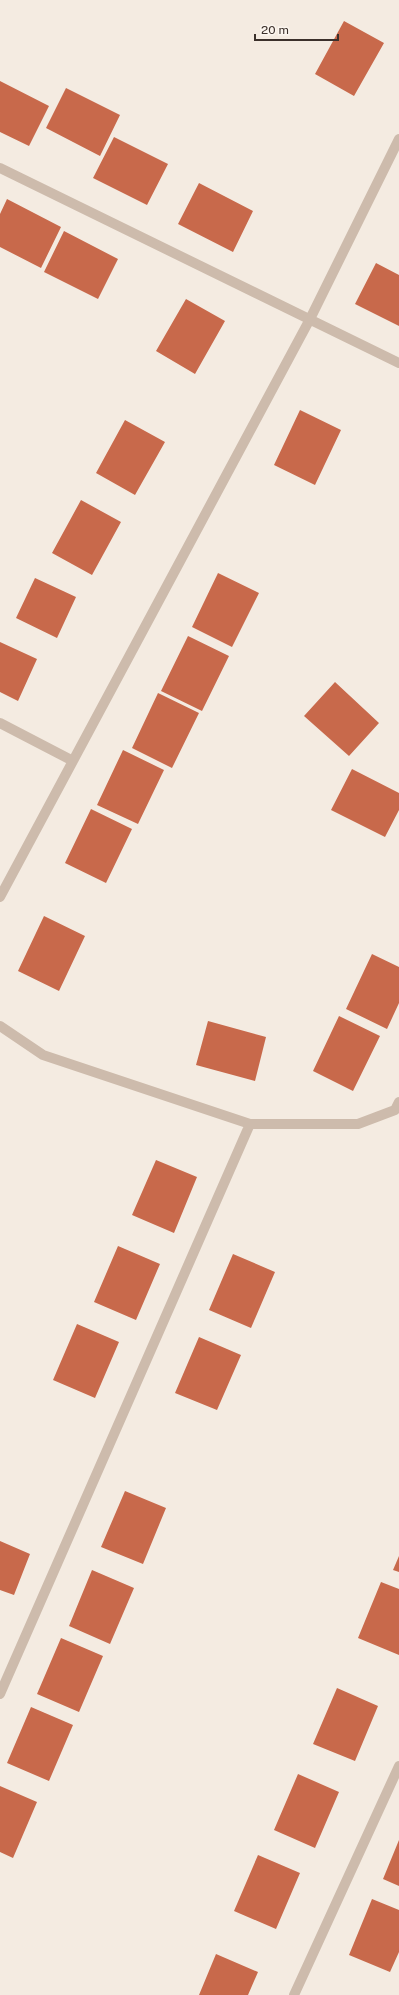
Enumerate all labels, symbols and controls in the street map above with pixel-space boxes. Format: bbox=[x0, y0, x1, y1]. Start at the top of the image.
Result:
scale bar bbox=[255, 16, 338, 42]
text: 20 m bbox=[261, 23, 289, 37]

